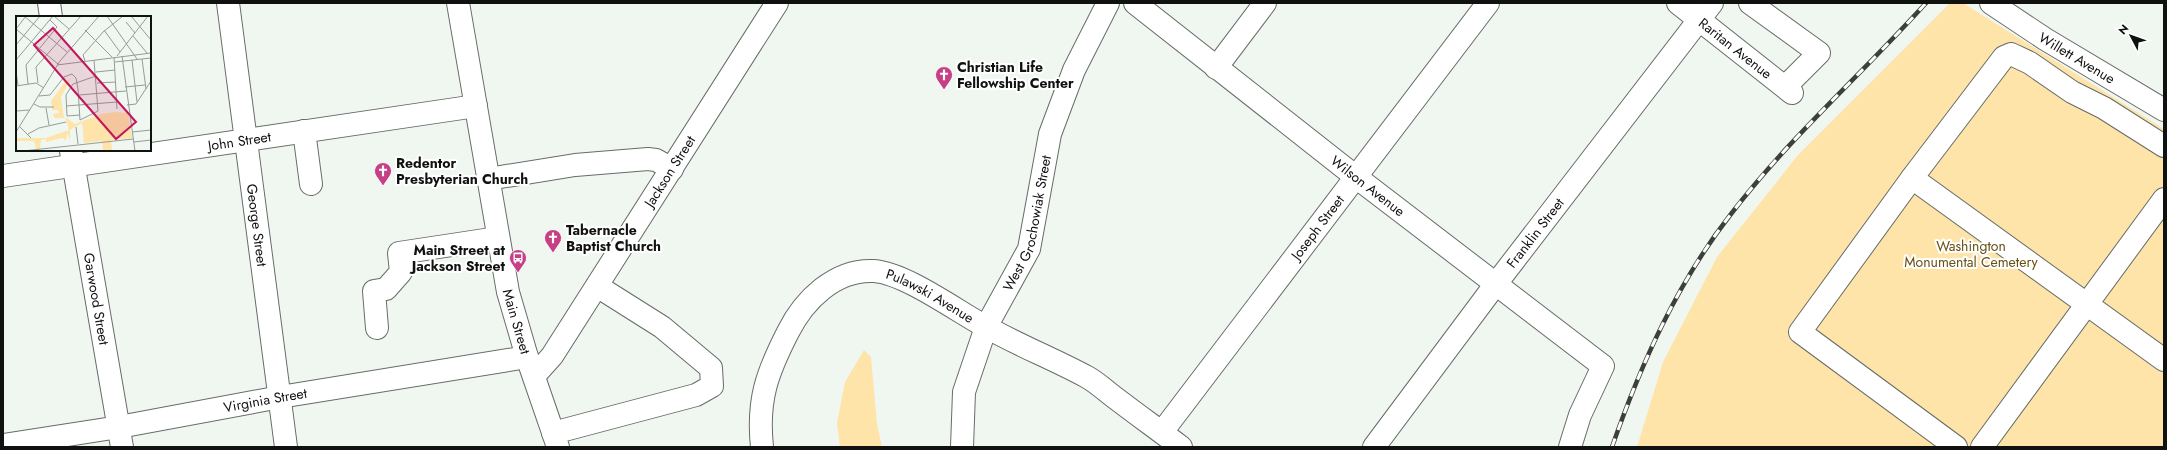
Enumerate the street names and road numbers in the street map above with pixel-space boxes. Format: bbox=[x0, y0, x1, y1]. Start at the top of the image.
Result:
street label: Raritan Avenue bbox=[1694, 13, 1776, 83]
street label: Willett Avenue bbox=[2035, 27, 2119, 89]
street label: John Street bbox=[205, 126, 273, 156]
street label: Jackson Street bbox=[638, 131, 700, 213]
street label: Wilson Avenue bbox=[1326, 151, 1409, 221]
street label: West Grochowiak Street bbox=[998, 153, 1056, 295]
street label: George Street bbox=[242, 183, 272, 268]
street label: Joseph Street bbox=[1285, 190, 1349, 266]
street label: Franklin Street bbox=[1502, 193, 1569, 272]
street label: Garwood Street bbox=[79, 251, 114, 347]
street label: Pulawski Avenue bbox=[883, 264, 978, 328]
street label: Main Street bbox=[498, 287, 536, 357]
street label: Virginia Street bbox=[222, 383, 309, 417]

